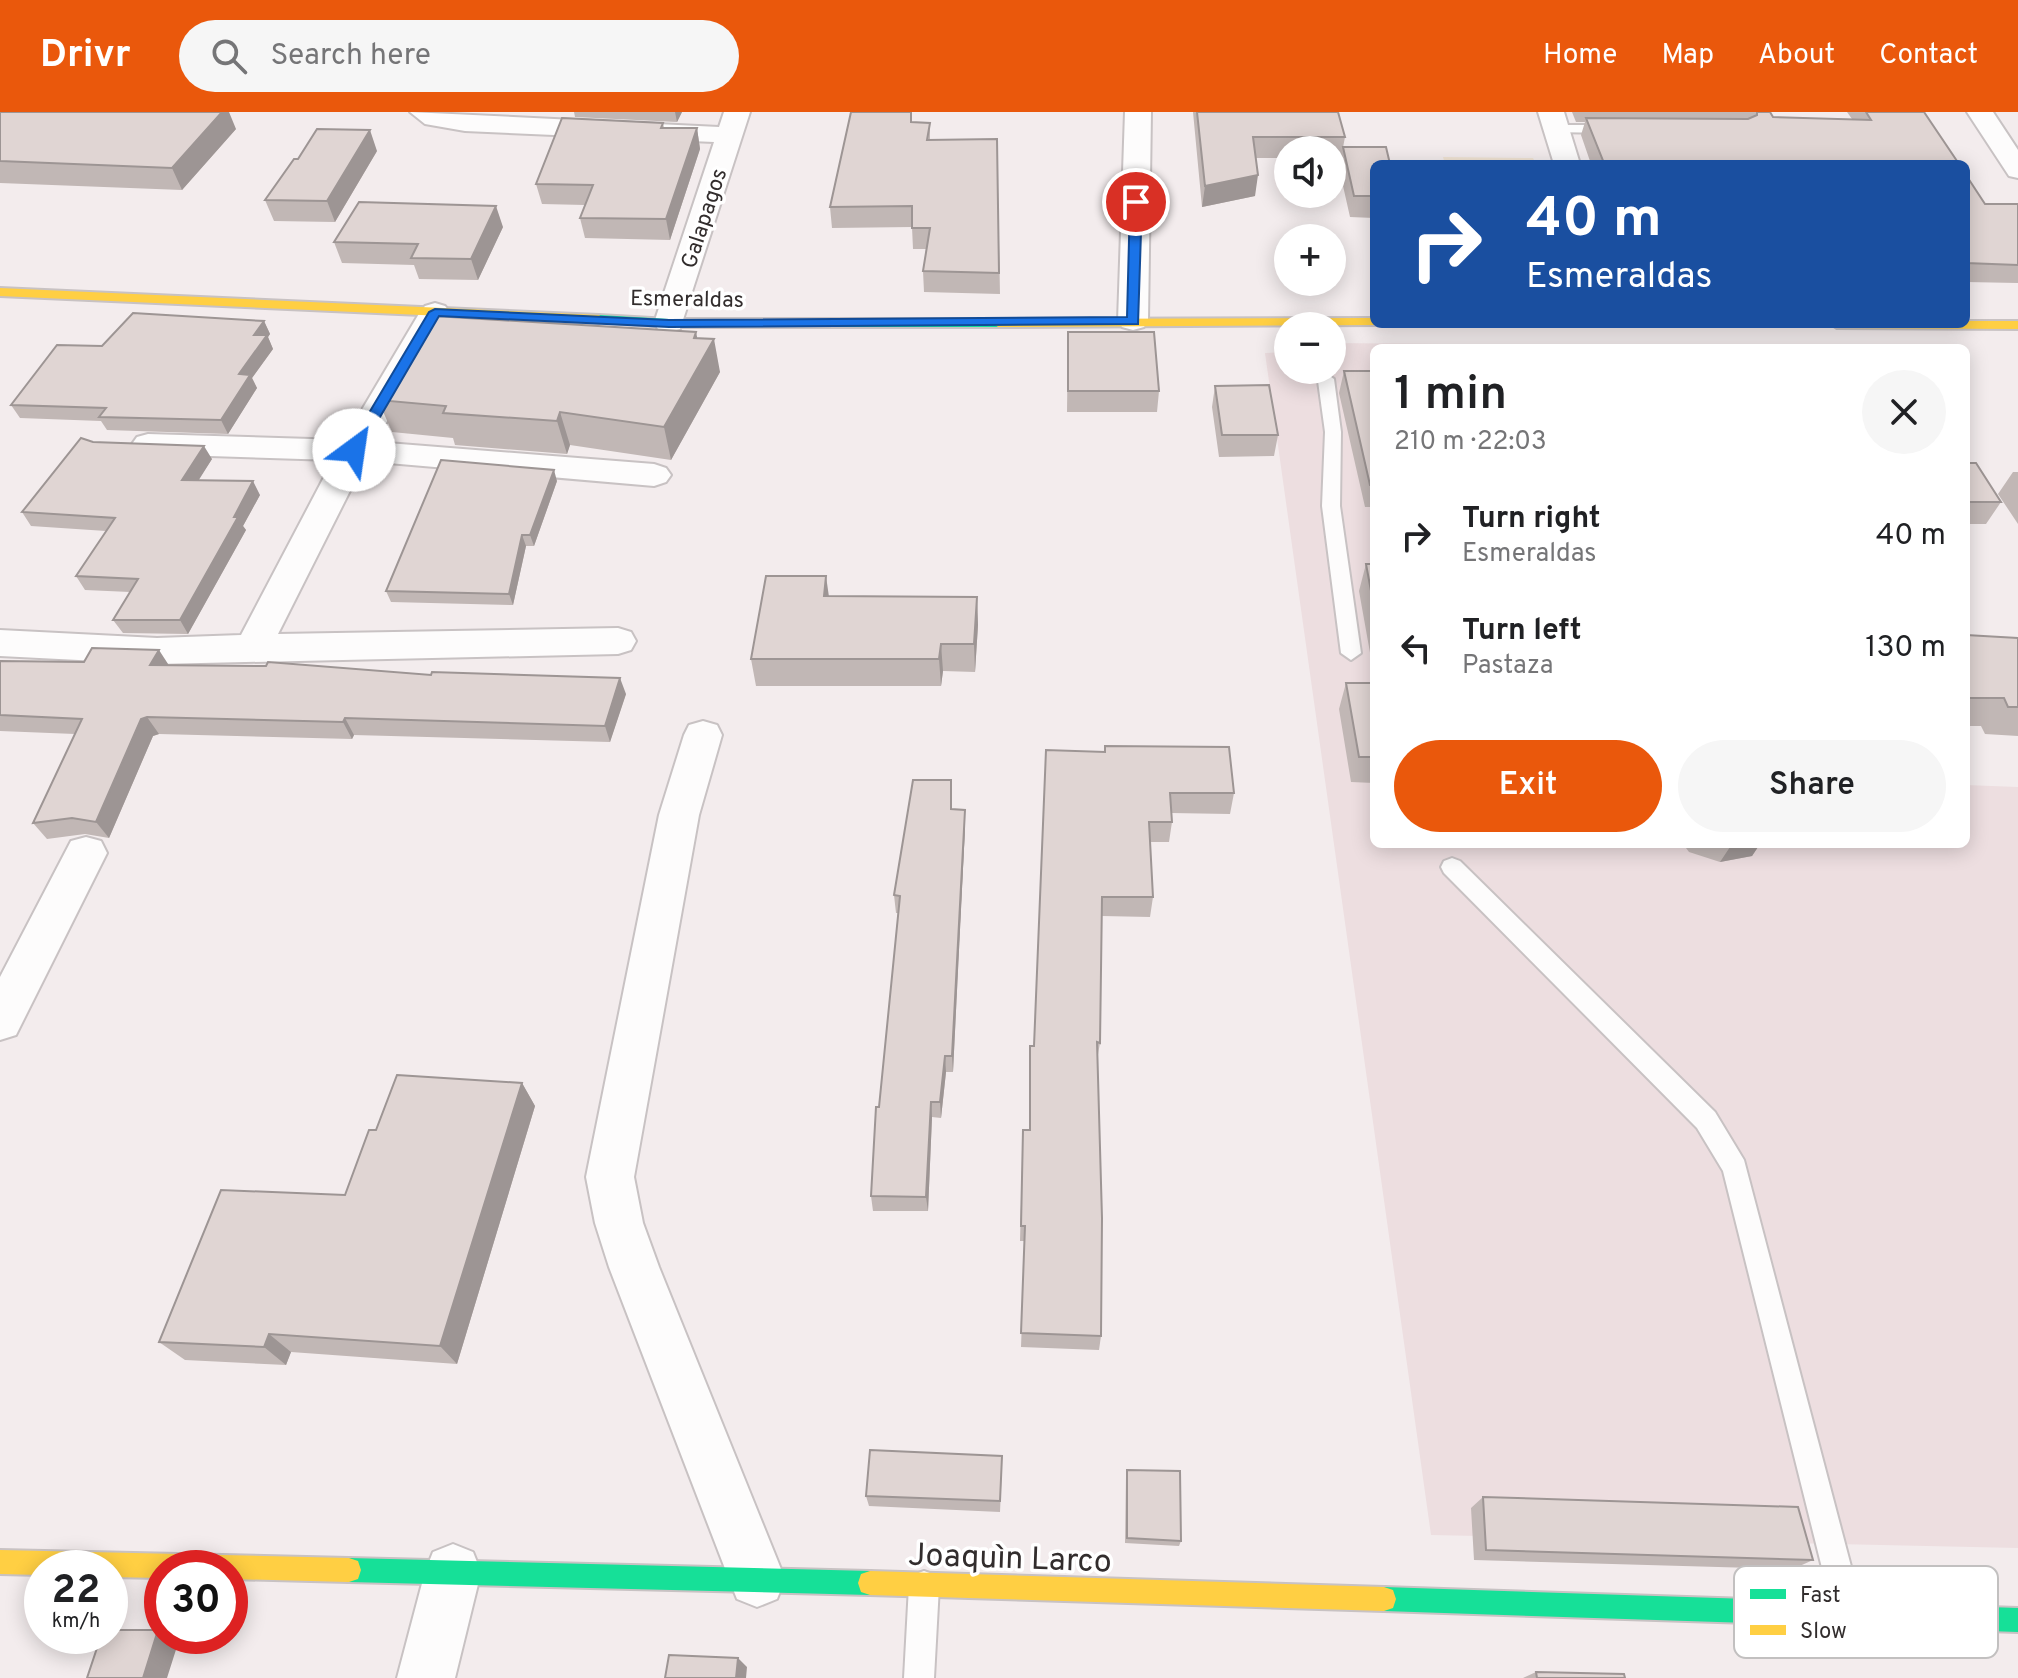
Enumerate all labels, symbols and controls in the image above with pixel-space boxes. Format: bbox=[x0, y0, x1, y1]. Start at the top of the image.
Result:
search box bbox=[179, 20, 739, 92]
text: Drivr bbox=[40, 32, 131, 81]
icon: search bbox=[207, 34, 251, 78]
text: Search here bbox=[271, 38, 431, 75]
text: Home bbox=[1543, 38, 1617, 74]
text: Map bbox=[1661, 38, 1714, 74]
text: About bbox=[1758, 38, 1835, 74]
text: Contact bbox=[1879, 38, 1978, 74]
map controls bbox=[1274, 136, 1346, 384]
button: sound bbox=[1274, 136, 1346, 208]
street label: Galapagos bbox=[677, 165, 734, 272]
pin bbox=[1102, 168, 1170, 236]
icon: arrive bbox=[1114, 180, 1158, 224]
text: 40 m bbox=[1526, 186, 1662, 256]
icon: right bbox=[1394, 192, 1498, 296]
button: + bbox=[1274, 224, 1346, 296]
text: Esmeraldas bbox=[1526, 255, 1712, 301]
street label: Esmeraldas bbox=[630, 286, 744, 315]
button: − bbox=[1274, 312, 1346, 384]
text: 1 min bbox=[1394, 366, 1507, 426]
button: close bbox=[1862, 370, 1946, 454]
position arrow bbox=[312, 408, 396, 492]
text: 210 m · 22:03 bbox=[1394, 426, 1547, 459]
text: Turn right bbox=[1462, 501, 1600, 538]
icon: right bbox=[1394, 514, 1438, 558]
text: 40 m bbox=[1876, 518, 1946, 555]
text: Esmeraldas bbox=[1462, 538, 1597, 571]
text: Turn left bbox=[1462, 613, 1582, 650]
icon: left bbox=[1394, 626, 1438, 670]
text: 130 m bbox=[1865, 630, 1946, 667]
text: Pastaza bbox=[1462, 650, 1554, 683]
button: Exit bbox=[1394, 740, 1662, 832]
button: Share bbox=[1678, 740, 1946, 832]
street label: Joaquìn Larco bbox=[907, 1536, 1112, 1584]
speed limit sign: 30 bbox=[144, 1550, 248, 1654]
legend bbox=[1734, 1566, 1998, 1658]
text: 22 bbox=[52, 1567, 100, 1617]
text: Fast bbox=[1800, 1583, 1841, 1610]
text: km/h bbox=[52, 1609, 100, 1635]
text: Slow bbox=[1800, 1619, 1847, 1646]

